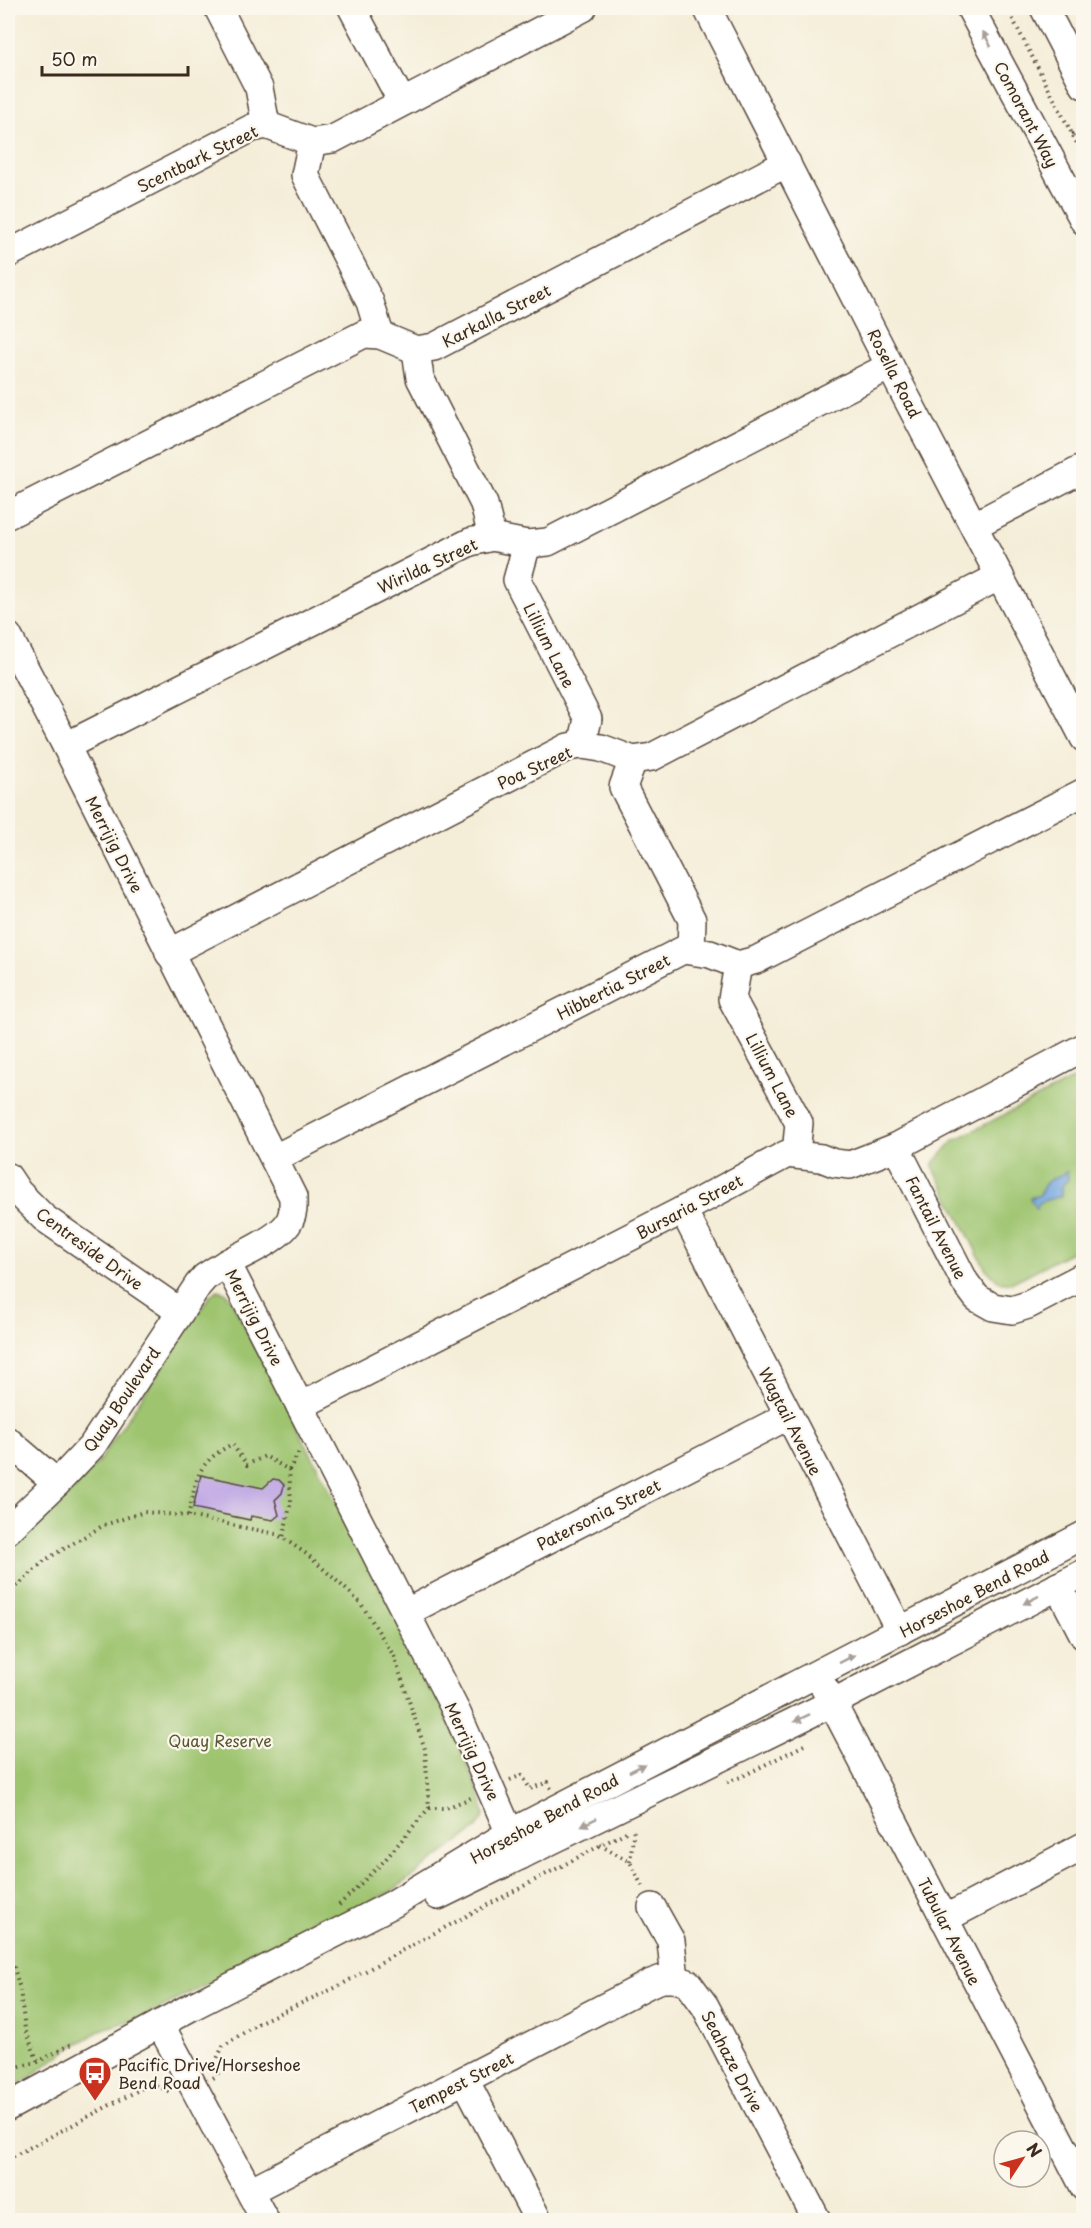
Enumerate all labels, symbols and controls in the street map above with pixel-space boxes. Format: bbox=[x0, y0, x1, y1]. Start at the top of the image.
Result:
one-way arrow bbox=[982, 31, 992, 48]
scale bar bbox=[42, 39, 188, 77]
text: 50 m bbox=[51, 45, 98, 72]
street label: Comorant Way bbox=[989, 57, 1065, 171]
street label: Scentbark Street bbox=[132, 118, 262, 198]
street label: Karkalla Street bbox=[437, 277, 555, 353]
street label: Rosella Road bbox=[862, 324, 928, 422]
street label: Wirilda Street bbox=[373, 531, 481, 599]
street label: Lillium Lane bbox=[518, 598, 582, 692]
street label: Poa Street bbox=[493, 739, 575, 795]
street label: Merrijig Drive bbox=[80, 791, 150, 897]
street label: Hibbertia Street bbox=[552, 947, 674, 1025]
street label: Lillium Lane bbox=[741, 1029, 805, 1121]
street label: Bursaria Street bbox=[631, 1168, 747, 1244]
street label: Fantail Avenue bbox=[901, 1171, 973, 1283]
street label: Centreside Drive bbox=[31, 1201, 149, 1295]
street label: Merrijig Drive bbox=[220, 1264, 290, 1370]
street label: Quay Boulevard bbox=[77, 1341, 165, 1456]
street label: Wagtail Avenue bbox=[753, 1363, 829, 1479]
street label: Patersonia Street bbox=[532, 1472, 665, 1556]
street label: Horseshoe Bend Road bbox=[895, 1543, 1053, 1643]
one-way arrow bbox=[1023, 1595, 1040, 1605]
one-way arrow bbox=[839, 1654, 856, 1664]
street label: Merrijig Drive bbox=[440, 1698, 506, 1804]
one-way arrow bbox=[794, 1714, 811, 1723]
park label: Quay Reserve bbox=[168, 1728, 272, 1752]
one-way arrow bbox=[628, 1763, 645, 1773]
street label: Horseshoe Bend Road bbox=[465, 1767, 623, 1869]
one-way arrow bbox=[580, 1817, 597, 1827]
street label: Tubular Avenue bbox=[913, 1873, 988, 1989]
street label: Seahaze Drive bbox=[696, 2006, 770, 2116]
street label: Tempest Street bbox=[405, 2045, 518, 2119]
place label: Pacific Drive/Horseshoe Bend Road bbox=[118, 2052, 301, 2094]
bus stop icon: Pacific Drive/Horseshoe Bend Road bbox=[77, 2055, 113, 2102]
north arrow bbox=[992, 2129, 1052, 2189]
text: N bbox=[1022, 2137, 1048, 2162]

